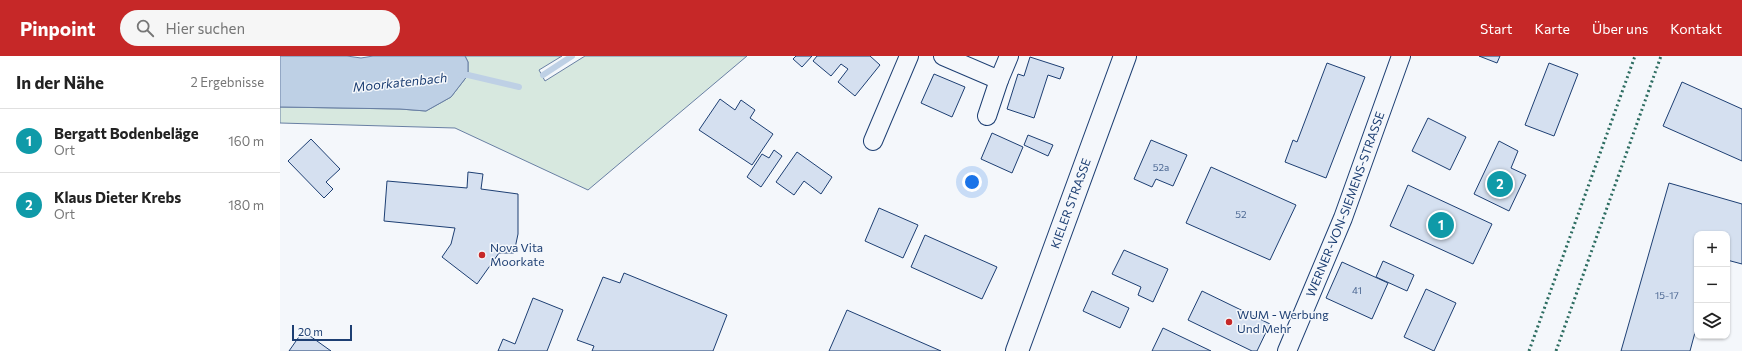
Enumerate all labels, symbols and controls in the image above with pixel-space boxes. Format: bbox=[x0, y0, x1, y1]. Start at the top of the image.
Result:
search box bbox=[120, 10, 400, 46]
text: Pinpoint bbox=[20, 17, 96, 40]
icon: search bbox=[134, 17, 156, 39]
text: Hier suchen bbox=[166, 19, 245, 37]
text: Start bbox=[1480, 20, 1513, 37]
text: Karte bbox=[1535, 20, 1570, 37]
text: Über uns bbox=[1592, 20, 1648, 37]
text: Kontakt bbox=[1670, 20, 1722, 37]
water label: Moorkatenbach bbox=[352, 69, 448, 95]
text: In der Nähe bbox=[16, 72, 104, 93]
text: 2 Ergebnisse bbox=[190, 74, 264, 90]
street label: WERNER-VON-SIEMENS-STRASSE bbox=[1303, 109, 1387, 299]
text: Bergatt Bodenbeläge bbox=[54, 124, 199, 142]
text: 1 bbox=[26, 133, 32, 149]
text: 160 m bbox=[228, 133, 264, 149]
text: Ort bbox=[54, 142, 75, 158]
street label: KIELER STRASSE bbox=[1047, 156, 1093, 250]
house number: 52a bbox=[1153, 161, 1169, 173]
pin: 2 bbox=[1487, 169, 1513, 199]
your location bbox=[962, 172, 982, 192]
text: Klaus Dieter Krebs bbox=[54, 188, 181, 206]
text: 2 bbox=[25, 197, 33, 213]
text: 180 m bbox=[228, 197, 264, 213]
text: Ort bbox=[54, 206, 75, 222]
house number: 52 bbox=[1235, 208, 1247, 220]
pin: 1 bbox=[1428, 210, 1454, 240]
map controls bbox=[1694, 231, 1730, 339]
button: + bbox=[1694, 231, 1730, 267]
place label: Nova Vita Moorkate bbox=[490, 240, 545, 268]
marker: Nova Vita Moorkate bbox=[477, 250, 487, 260]
button: − bbox=[1694, 267, 1730, 303]
house number: 41 bbox=[1352, 284, 1362, 296]
house number: 15-17 bbox=[1655, 289, 1679, 301]
button: layers bbox=[1694, 303, 1730, 339]
place label: WUM - Werbung Und Mehr bbox=[1237, 307, 1329, 335]
marker: WUM - Werbung Und Mehr bbox=[1224, 317, 1234, 327]
scale bar bbox=[292, 323, 352, 342]
text: 20 m bbox=[298, 325, 323, 338]

